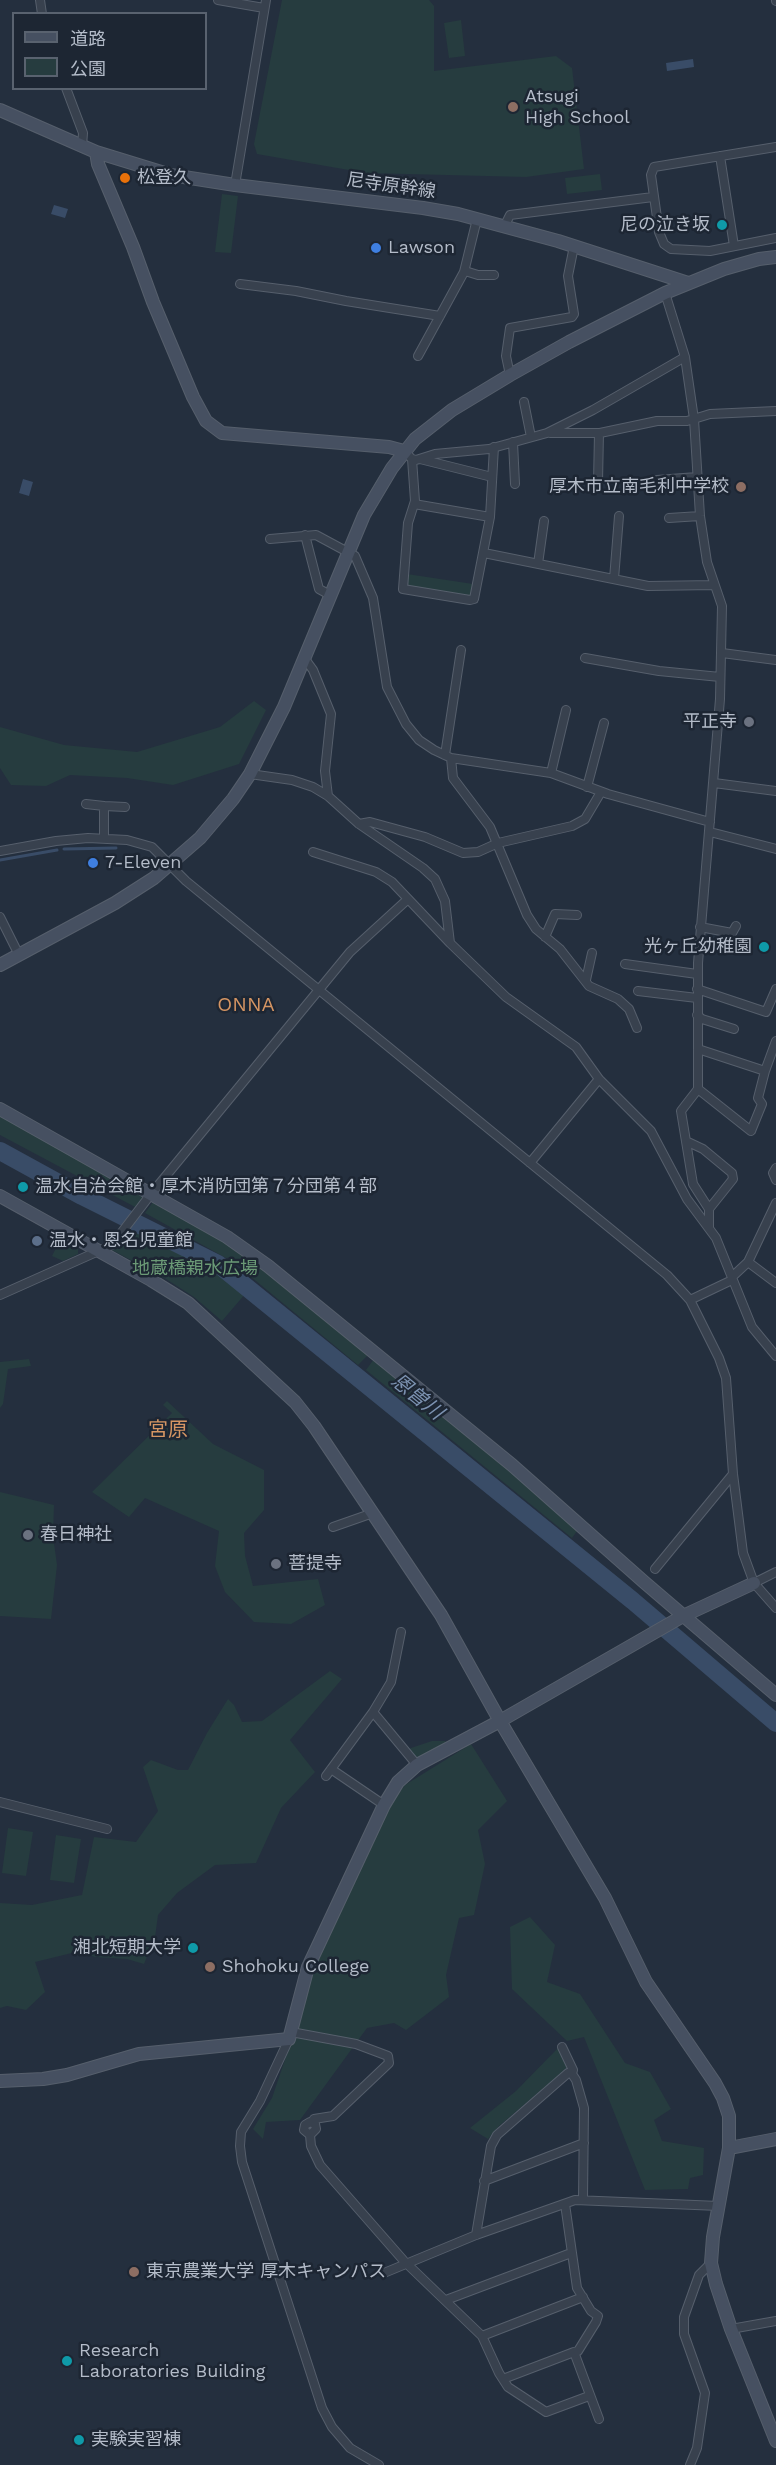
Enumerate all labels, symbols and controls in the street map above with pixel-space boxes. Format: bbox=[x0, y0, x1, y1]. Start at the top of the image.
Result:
legend bbox=[12, 12, 207, 90]
text: 道路 bbox=[70, 28, 106, 49]
text: 公園 bbox=[70, 58, 106, 79]
place label: Atsugi High School bbox=[525, 86, 630, 128]
marker: Atsugi High School bbox=[506, 100, 520, 114]
place label: 松登久 bbox=[137, 167, 191, 189]
street label: 尼寺原幹線 bbox=[345, 169, 437, 203]
marker: 松登久 bbox=[118, 171, 132, 185]
place label: 尼の泣き坂 bbox=[620, 214, 710, 236]
marker: 尼の泣き坂 bbox=[715, 218, 729, 232]
place label: Lawson bbox=[388, 237, 455, 259]
marker: Lawson bbox=[369, 241, 383, 255]
place label: 厚木市立南毛利中学校 bbox=[549, 476, 729, 498]
marker: 厚木市立南毛利中学校 bbox=[734, 480, 748, 494]
place label: 平正寺 bbox=[683, 711, 737, 733]
marker: 平正寺 bbox=[742, 715, 756, 729]
place label: 7-Eleven bbox=[105, 852, 181, 874]
marker: 7-Eleven bbox=[86, 856, 100, 870]
place label: 光ヶ丘幼稚園 bbox=[644, 936, 752, 958]
marker: 光ヶ丘幼稚園 bbox=[757, 940, 771, 954]
district label: ONNA bbox=[214, 993, 278, 1017]
place label: 温水自治会館・厚木消防団第７分団第４部 bbox=[35, 1176, 377, 1198]
marker: 温水自治会館・厚木消防団第７分団第４部 bbox=[16, 1180, 30, 1194]
place label: 温水・恩名児童館 bbox=[49, 1230, 193, 1252]
marker: 温水・恩名児童館 bbox=[30, 1234, 44, 1248]
park label: 地蔵橋親水広場 bbox=[132, 1258, 258, 1280]
water label: 恩曽川 bbox=[386, 1369, 448, 1425]
district label: 宮原 bbox=[148, 1418, 188, 1442]
place label: 春日神社 bbox=[40, 1524, 112, 1546]
marker: 春日神社 bbox=[21, 1528, 35, 1542]
place label: 菩提寺 bbox=[288, 1553, 342, 1575]
marker: 菩提寺 bbox=[269, 1557, 283, 1571]
place label: 湘北短期大学 bbox=[73, 1937, 181, 1959]
marker: 湘北短期大学 bbox=[186, 1941, 200, 1955]
place label: Shohoku College bbox=[222, 1956, 369, 1978]
marker: Shohoku College bbox=[203, 1960, 217, 1974]
place label: 東京農業大学 厚木キャンパス bbox=[146, 2261, 386, 2283]
marker: 東京農業大学 厚木キャンパス bbox=[127, 2265, 141, 2279]
place label: Research Laboratories Building bbox=[79, 2340, 265, 2382]
marker: Research Laboratories Building bbox=[60, 2354, 74, 2368]
place label: 実験実習棟 bbox=[91, 2429, 181, 2451]
marker: 実験実習棟 bbox=[72, 2433, 86, 2447]

